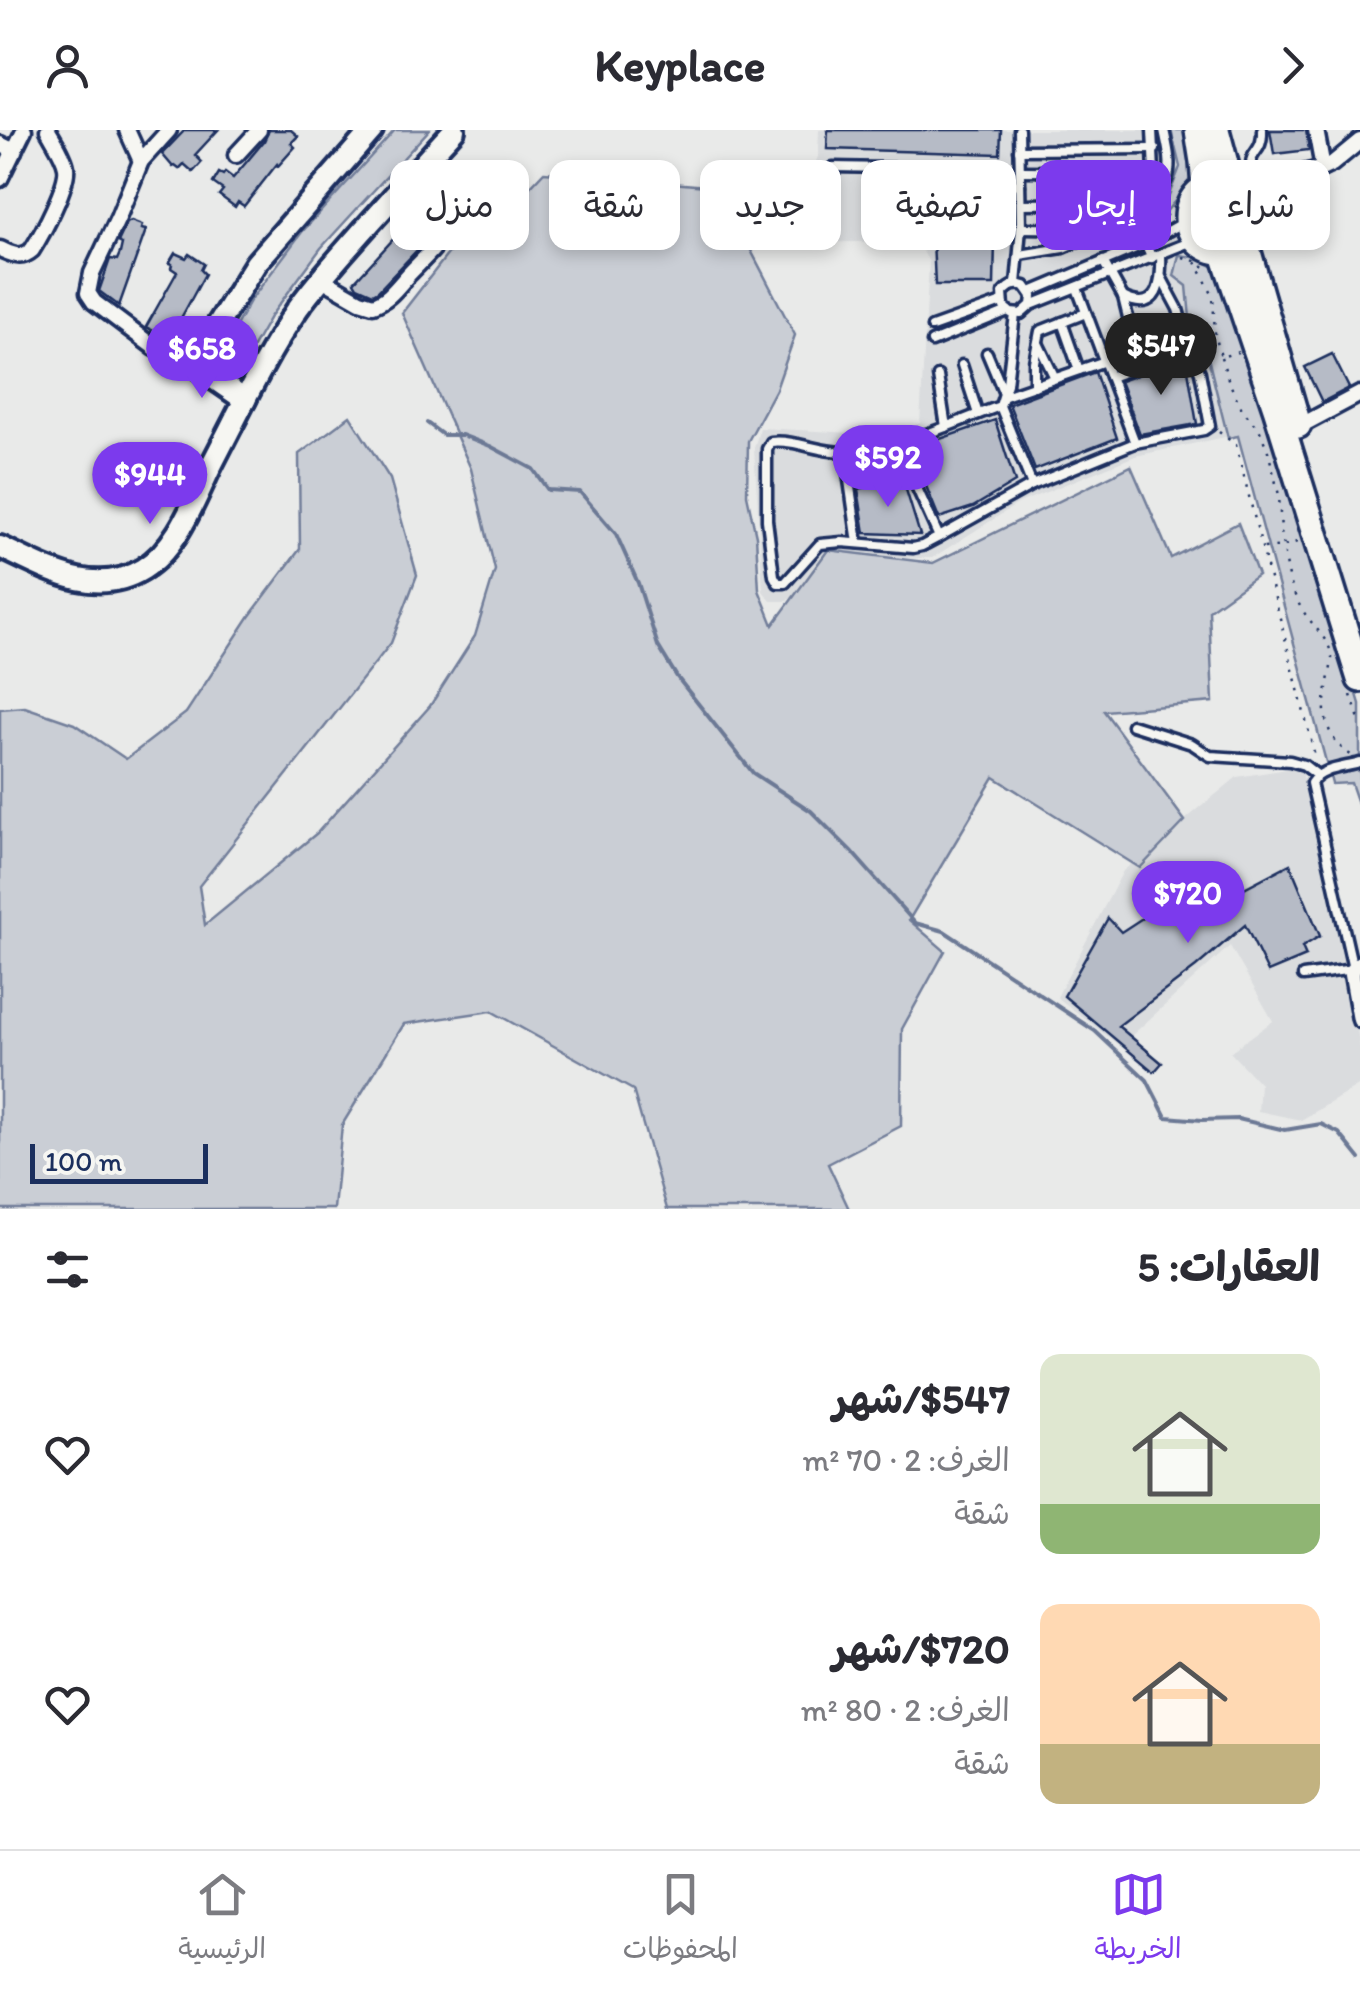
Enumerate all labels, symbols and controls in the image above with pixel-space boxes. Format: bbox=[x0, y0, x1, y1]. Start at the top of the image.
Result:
icon: person bbox=[40, 38, 95, 93]
text: Keyplace bbox=[595, 38, 765, 92]
icon: forward bbox=[1265, 38, 1320, 93]
chip: منزل bbox=[390, 160, 529, 250]
chip: شقة bbox=[549, 160, 680, 250]
chip: جديد bbox=[700, 160, 841, 250]
chip: تصفية bbox=[861, 160, 1016, 250]
chip: إيجار bbox=[1036, 160, 1171, 250]
chip: شراء bbox=[1191, 160, 1330, 250]
pin: $547 bbox=[1102, 313, 1220, 398]
pin: $658 bbox=[143, 316, 261, 401]
text: $547 bbox=[1127, 326, 1195, 364]
text: $658 bbox=[168, 329, 236, 367]
pin: $592 bbox=[829, 425, 947, 510]
text: $592 bbox=[855, 438, 921, 476]
pin: $944 bbox=[91, 442, 209, 527]
text: $944 bbox=[114, 455, 186, 493]
pin: $720 bbox=[1129, 861, 1247, 946]
text: $720 bbox=[1154, 874, 1222, 912]
scale bar bbox=[30, 1139, 208, 1184]
text: 100 m bbox=[45, 1144, 122, 1178]
text: العقارات: 5 bbox=[1137, 1241, 1320, 1292]
icon: filters bbox=[40, 1242, 95, 1297]
text: $547/شهر bbox=[833, 1373, 1010, 1424]
icon: home bbox=[1120, 1394, 1240, 1514]
icon: heart bbox=[40, 1427, 95, 1482]
text: الغرف: 2 · 70 m² bbox=[803, 1441, 1010, 1479]
text: شقة bbox=[954, 1494, 1010, 1532]
text: $720/شهر bbox=[832, 1623, 1010, 1674]
icon: home bbox=[1120, 1644, 1240, 1764]
icon: heart bbox=[40, 1677, 95, 1732]
text: الغرف: 2 · 80 m² bbox=[801, 1691, 1010, 1729]
text: شقة bbox=[954, 1744, 1010, 1782]
tab: الرئيسية bbox=[178, 1867, 266, 1973]
tab: المحفوظات bbox=[623, 1867, 738, 1973]
tab: الخريطة bbox=[1094, 1867, 1182, 1973]

